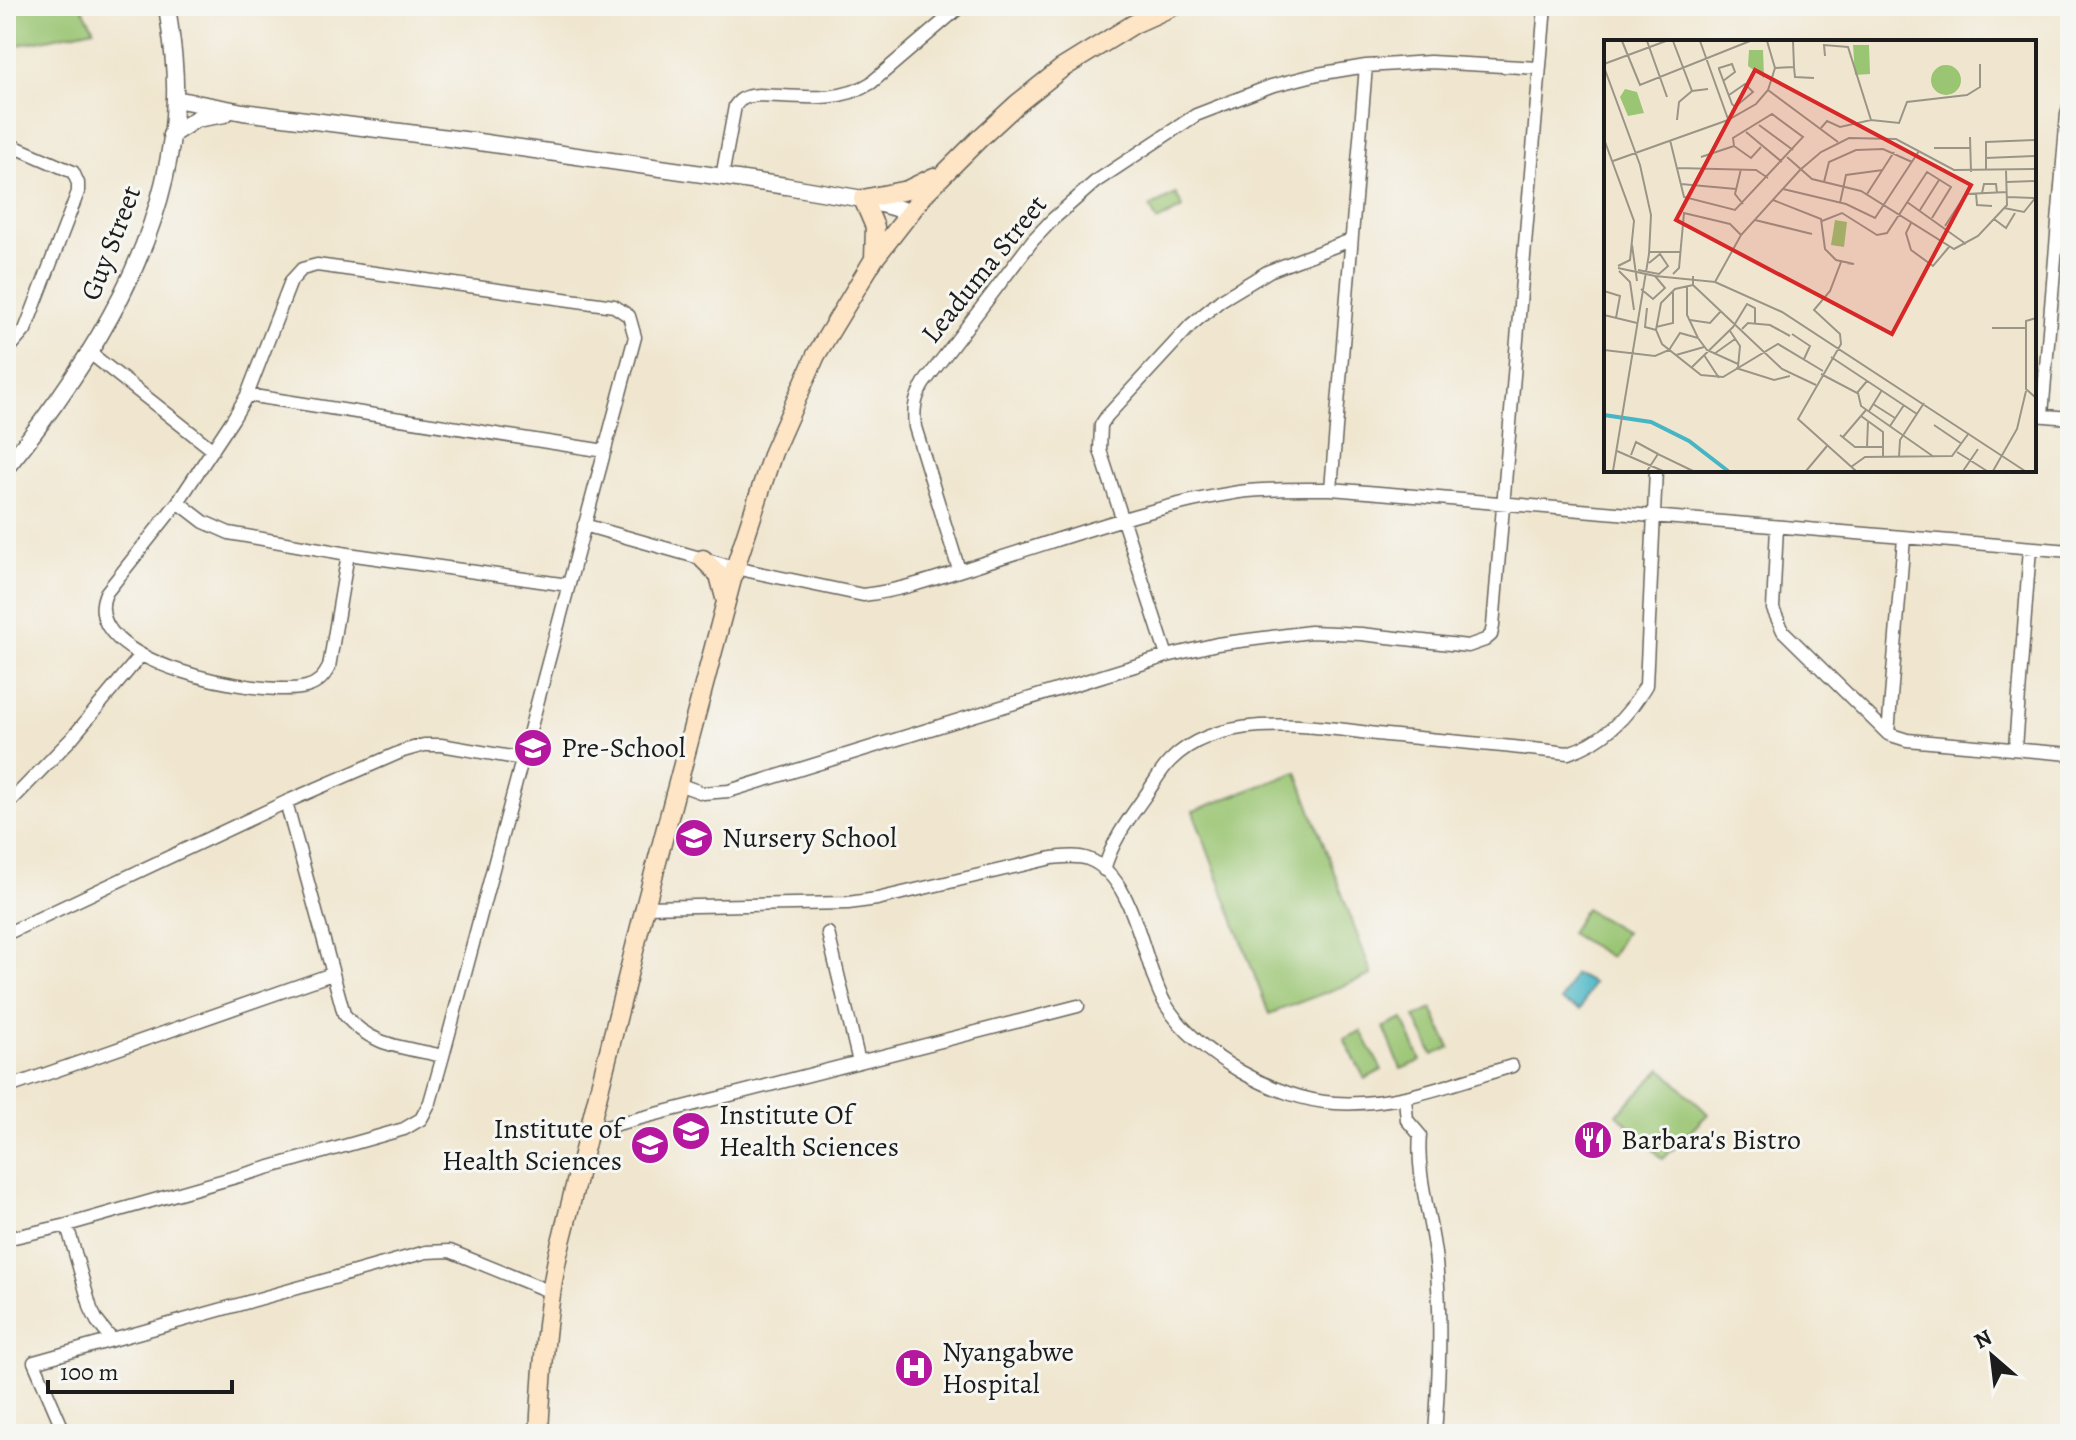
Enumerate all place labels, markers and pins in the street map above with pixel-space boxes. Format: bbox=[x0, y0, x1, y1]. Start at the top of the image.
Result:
school or university icon: Pre-School bbox=[512, 727, 554, 769]
place label: Pre-School bbox=[561, 729, 686, 767]
school or university icon: Nursery School bbox=[673, 817, 715, 859]
place label: Nursery School bbox=[722, 819, 897, 857]
place label: Institute Of Health Sciences bbox=[719, 1096, 899, 1166]
place label: Institute of Health Sciences bbox=[442, 1110, 626, 1180]
school or university icon: Institute Of Health Sciences bbox=[670, 1110, 712, 1152]
restaurant icon: Barbara's Bistro bbox=[1572, 1119, 1614, 1161]
place label: Barbara's Bistro bbox=[1621, 1121, 1801, 1159]
school or university icon: Institute of Health Sciences bbox=[629, 1124, 671, 1166]
place label: Nyangabwe Hospital bbox=[942, 1333, 1074, 1403]
hospital icon: Nyangabwe Hospital bbox=[893, 1347, 935, 1389]

